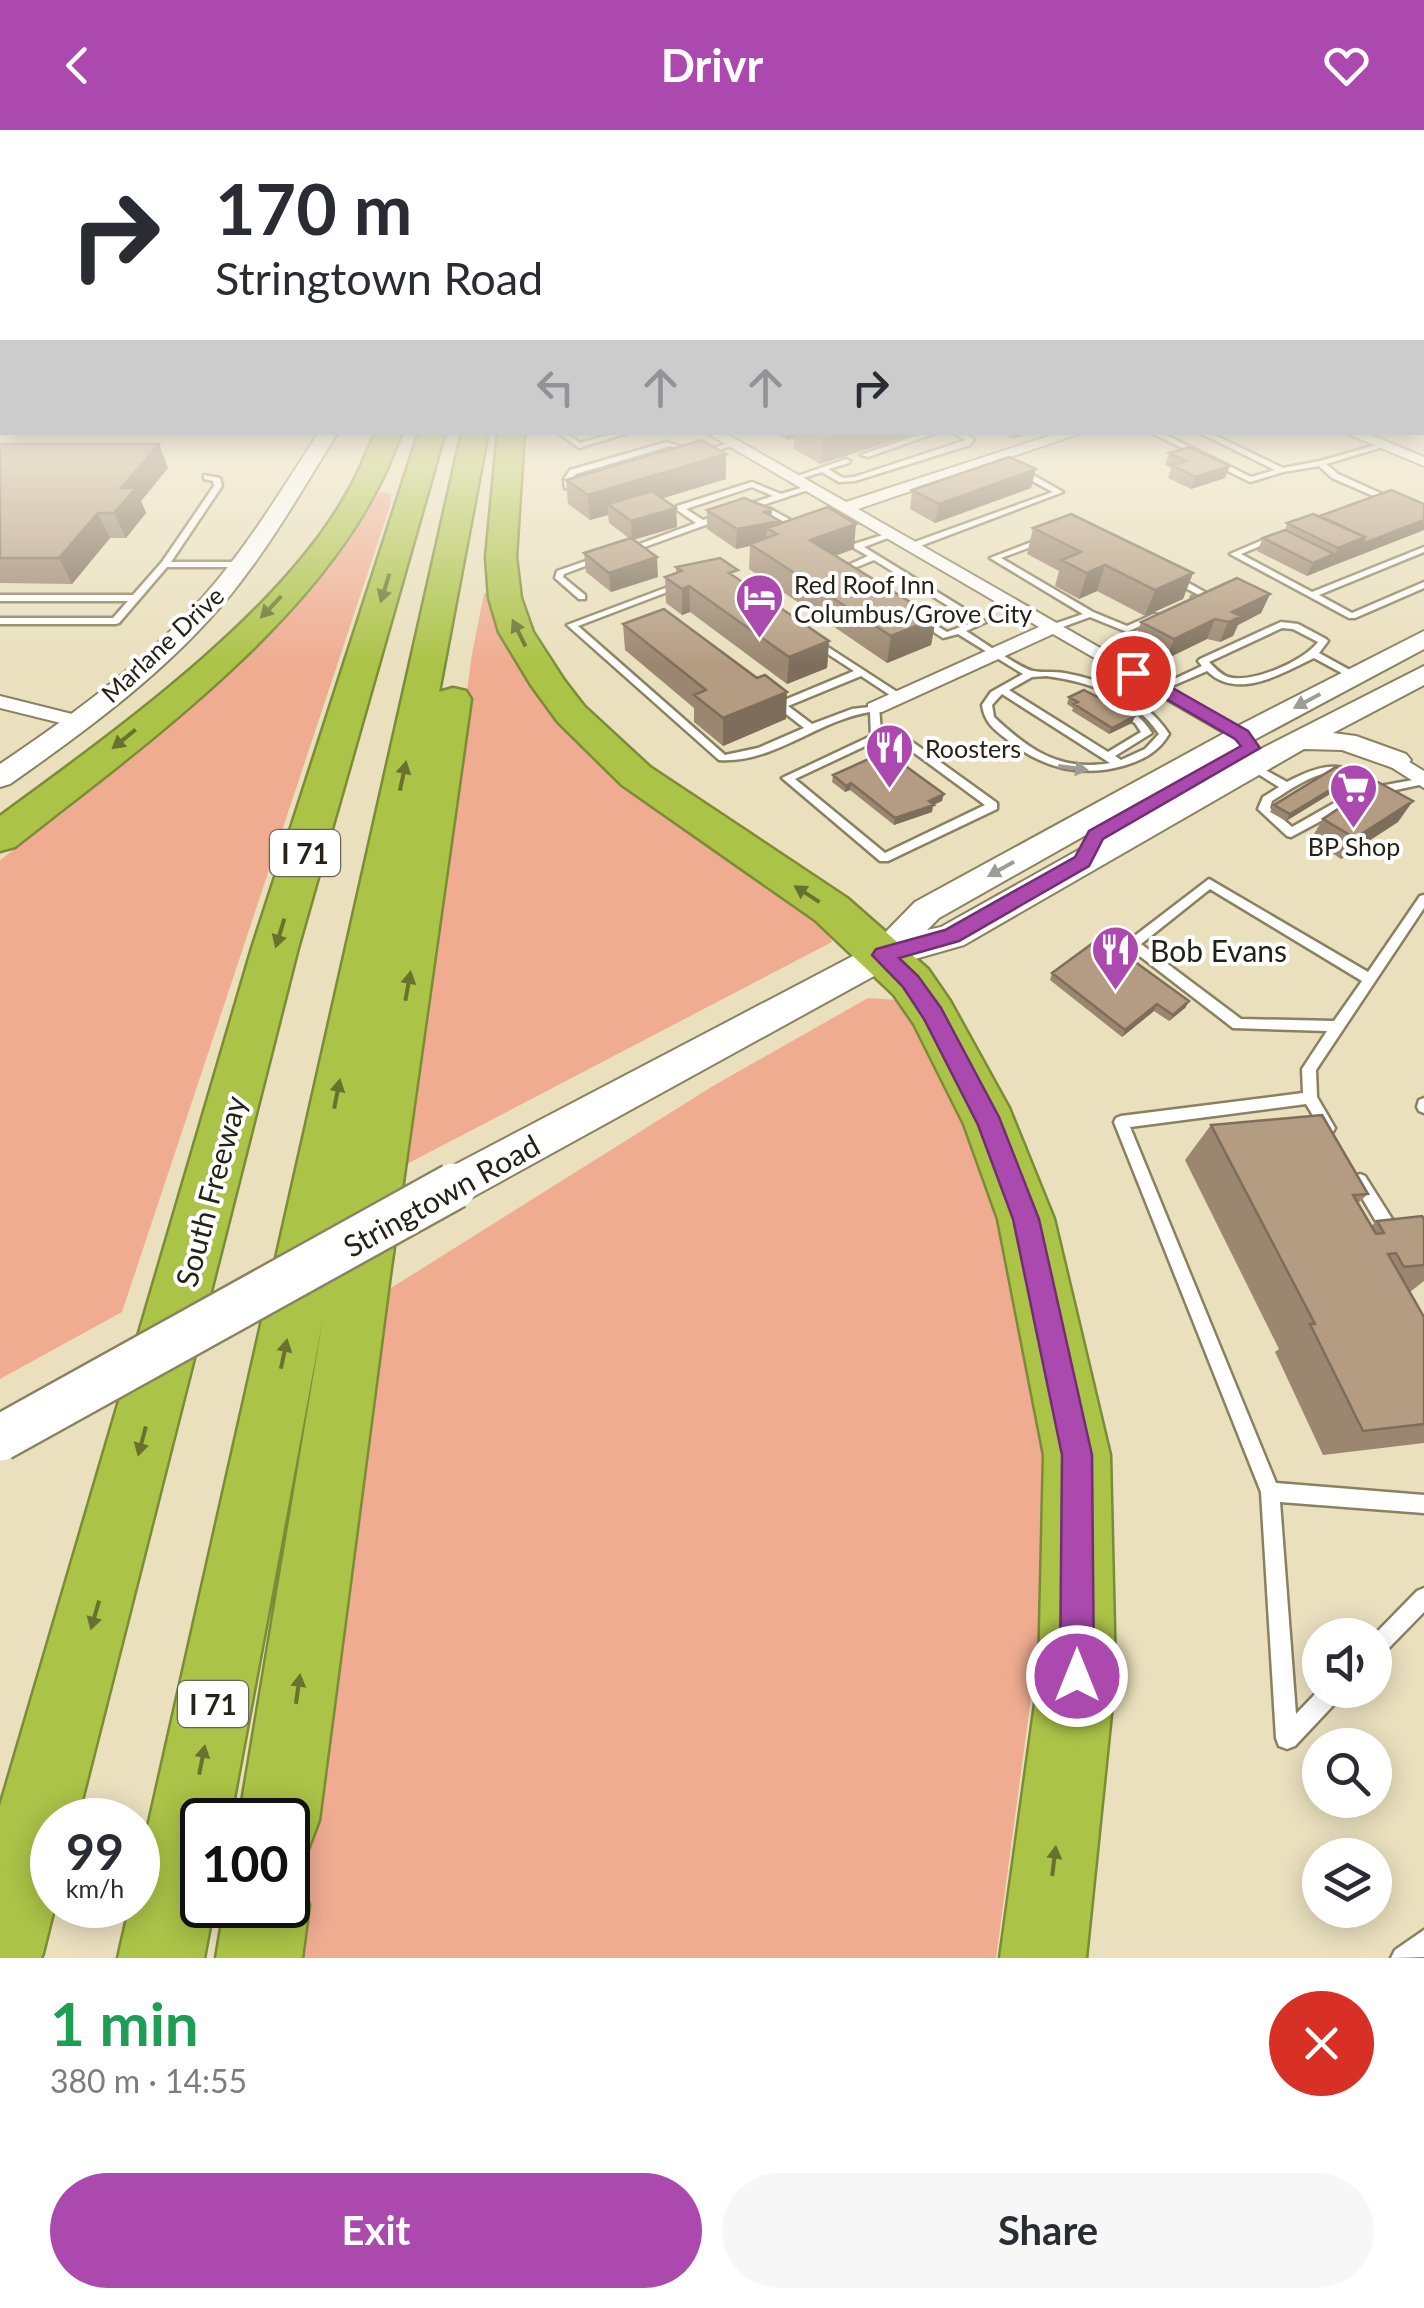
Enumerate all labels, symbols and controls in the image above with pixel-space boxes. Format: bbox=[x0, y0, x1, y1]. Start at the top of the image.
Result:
icon: back bbox=[50, 38, 105, 93]
text: Drivr bbox=[661, 38, 763, 92]
icon: heart bbox=[1319, 38, 1374, 93]
text: 170 m bbox=[215, 166, 412, 250]
icon: right bbox=[50, 170, 180, 300]
text: Stringtown Road bbox=[215, 251, 543, 305]
icon: left bbox=[528, 360, 583, 415]
icon: ahead bbox=[633, 360, 688, 415]
icon: ahead bbox=[738, 360, 793, 415]
icon: right bbox=[843, 360, 898, 415]
place label: Red Roof Inn Columbus/Grove City bbox=[794, 569, 1032, 628]
hotel icon: Red Roof Inn Columbus/Grove City bbox=[733, 572, 785, 640]
one-way arrow bbox=[377, 573, 392, 604]
street label: Marlane Drive bbox=[95, 580, 229, 708]
one-way arrow bbox=[260, 595, 283, 619]
one-way arrow bbox=[510, 618, 527, 647]
pin bbox=[1091, 631, 1176, 716]
icon: arrive bbox=[1106, 646, 1161, 701]
one-way arrow bbox=[1292, 692, 1321, 709]
restaurant icon: Roosters bbox=[864, 722, 916, 790]
one-way arrow bbox=[111, 728, 136, 749]
place label: Roosters bbox=[925, 733, 1021, 763]
one-way arrow bbox=[396, 760, 412, 791]
one-way arrow bbox=[1058, 760, 1089, 776]
supermarket icon: BP Shop bbox=[1328, 762, 1380, 830]
road number: I 71 bbox=[270, 830, 340, 876]
place label: BP Shop bbox=[1308, 831, 1400, 861]
one-way arrow bbox=[986, 861, 1015, 878]
one-way arrow bbox=[794, 885, 821, 903]
one-way arrow bbox=[272, 918, 287, 948]
restaurant icon: Bob Evans bbox=[1089, 924, 1141, 992]
place label: Bob Evans bbox=[1150, 932, 1287, 968]
one-way arrow bbox=[401, 970, 417, 1001]
one-way arrow bbox=[330, 1078, 346, 1109]
street label: South Freeway bbox=[167, 1091, 253, 1290]
street label: Stringtown Road bbox=[337, 1126, 545, 1264]
one-way arrow bbox=[277, 1339, 293, 1370]
one-way arrow bbox=[134, 1426, 150, 1457]
one-way arrow bbox=[87, 1600, 102, 1631]
map controls bbox=[1302, 1618, 1392, 1928]
button: sound bbox=[1302, 1618, 1392, 1708]
position arrow bbox=[1025, 1624, 1129, 1728]
one-way arrow bbox=[291, 1673, 307, 1704]
road number: I 71 bbox=[178, 1681, 248, 1727]
button: search bbox=[1302, 1728, 1392, 1818]
one-way arrow bbox=[194, 1744, 210, 1775]
speed limit sign: 100 bbox=[180, 1798, 310, 1928]
text: 99 bbox=[66, 1821, 124, 1881]
button: layers bbox=[1302, 1838, 1392, 1928]
one-way arrow bbox=[1046, 1845, 1062, 1877]
text: km/h bbox=[66, 1873, 124, 1903]
text: 1 min bbox=[50, 1987, 199, 2059]
button: close bbox=[1269, 1991, 1374, 2096]
text: 380 m · 14:55 bbox=[50, 2061, 247, 2100]
button: Exit bbox=[50, 2173, 702, 2288]
button: Share bbox=[722, 2173, 1374, 2288]

